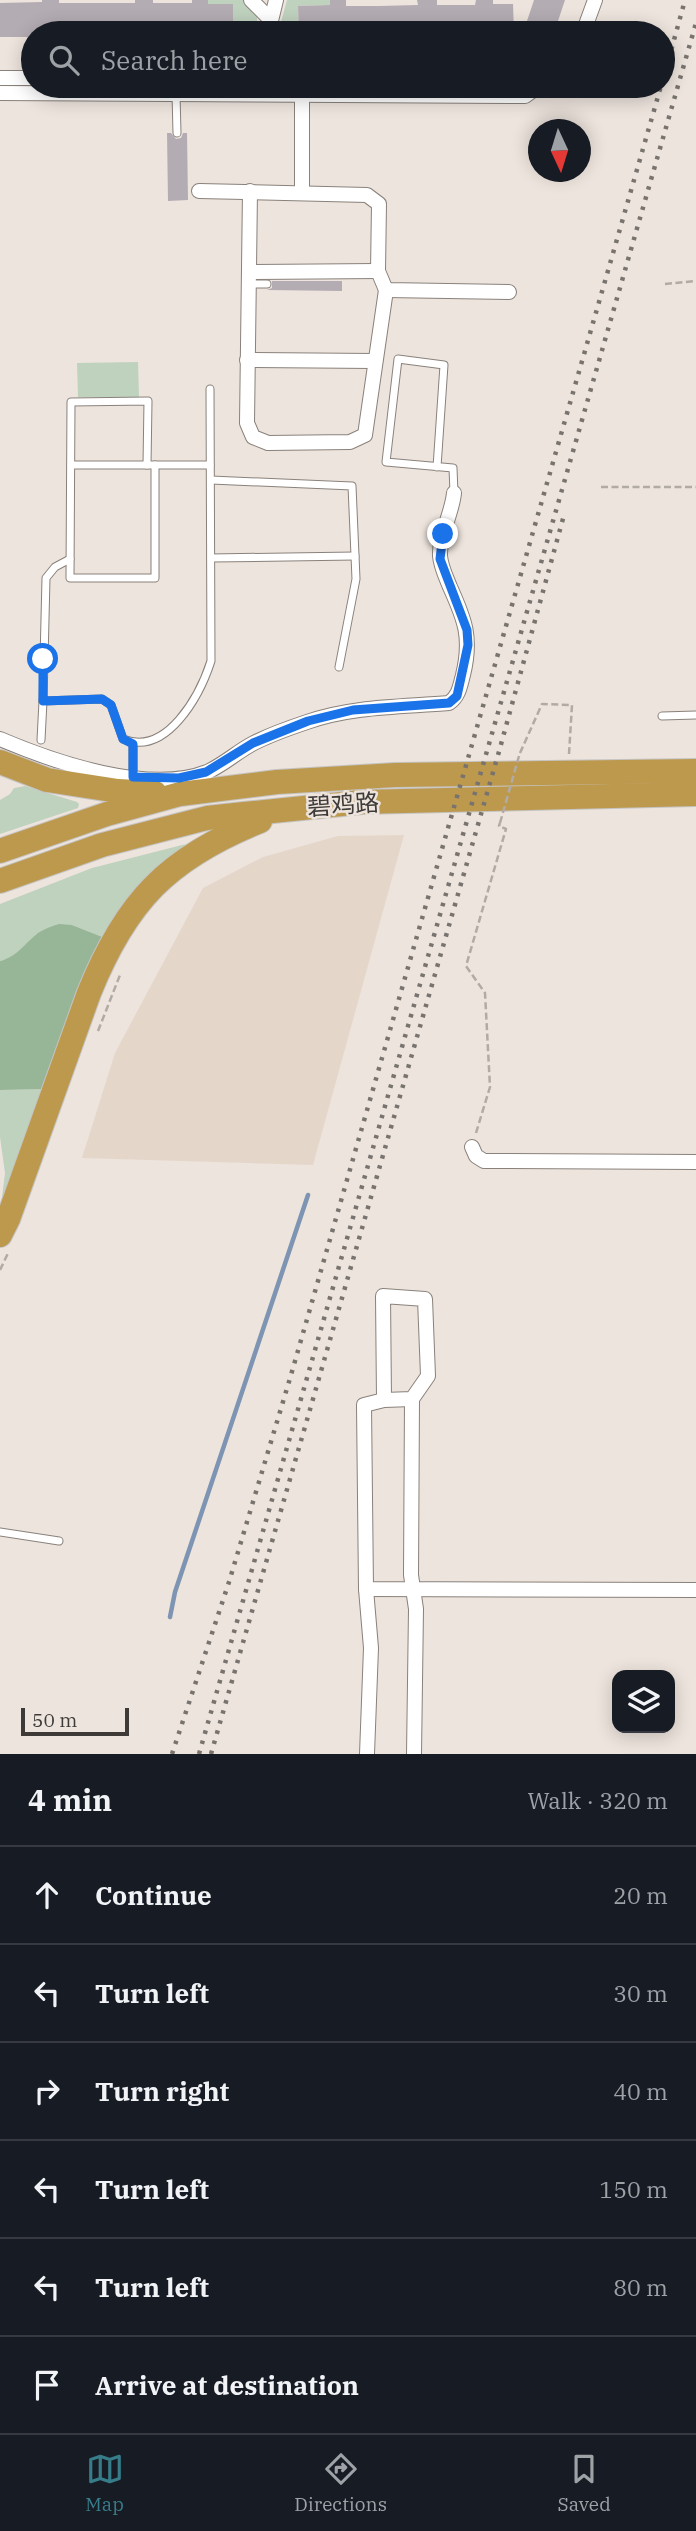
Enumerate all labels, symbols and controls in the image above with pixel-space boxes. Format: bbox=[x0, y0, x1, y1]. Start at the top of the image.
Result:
search box bbox=[21, 21, 675, 98]
icon: search bbox=[45, 41, 83, 79]
text: Search here bbox=[101, 43, 247, 77]
north arrow bbox=[528, 119, 591, 182]
route end bbox=[427, 518, 458, 549]
route start bbox=[27, 643, 58, 674]
street label: 碧鸡路 bbox=[306, 786, 380, 822]
map controls bbox=[612, 1670, 675, 1733]
button: layers bbox=[612, 1670, 675, 1733]
scale bar bbox=[21, 1705, 130, 1737]
text: 50 m bbox=[32, 1708, 77, 1732]
text: 4 min bbox=[28, 1780, 112, 1819]
text: Walk · 320 m bbox=[527, 1785, 668, 1815]
icon: ahead bbox=[28, 1876, 66, 1914]
text: Continue bbox=[95, 1878, 212, 1912]
text: 20 m bbox=[613, 1880, 668, 1910]
icon: left bbox=[28, 1974, 66, 2012]
text: Turn left bbox=[95, 1976, 209, 2010]
text: 30 m bbox=[613, 1978, 668, 2008]
icon: right bbox=[28, 2072, 66, 2110]
text: Turn right bbox=[95, 2074, 229, 2108]
text: 40 m bbox=[613, 2076, 668, 2106]
icon: left bbox=[28, 2170, 66, 2208]
text: Turn left bbox=[95, 2172, 209, 2206]
text: 150 m bbox=[599, 2174, 668, 2204]
icon: left bbox=[28, 2268, 66, 2306]
text: Turn left bbox=[95, 2270, 209, 2304]
text: 80 m bbox=[613, 2272, 668, 2302]
icon: arrive bbox=[28, 2366, 66, 2404]
text: Arrive at destination bbox=[95, 2368, 359, 2402]
tab: Map bbox=[85, 2450, 124, 2516]
tab: Directions bbox=[294, 2450, 387, 2516]
tab: Saved bbox=[558, 2450, 611, 2516]

